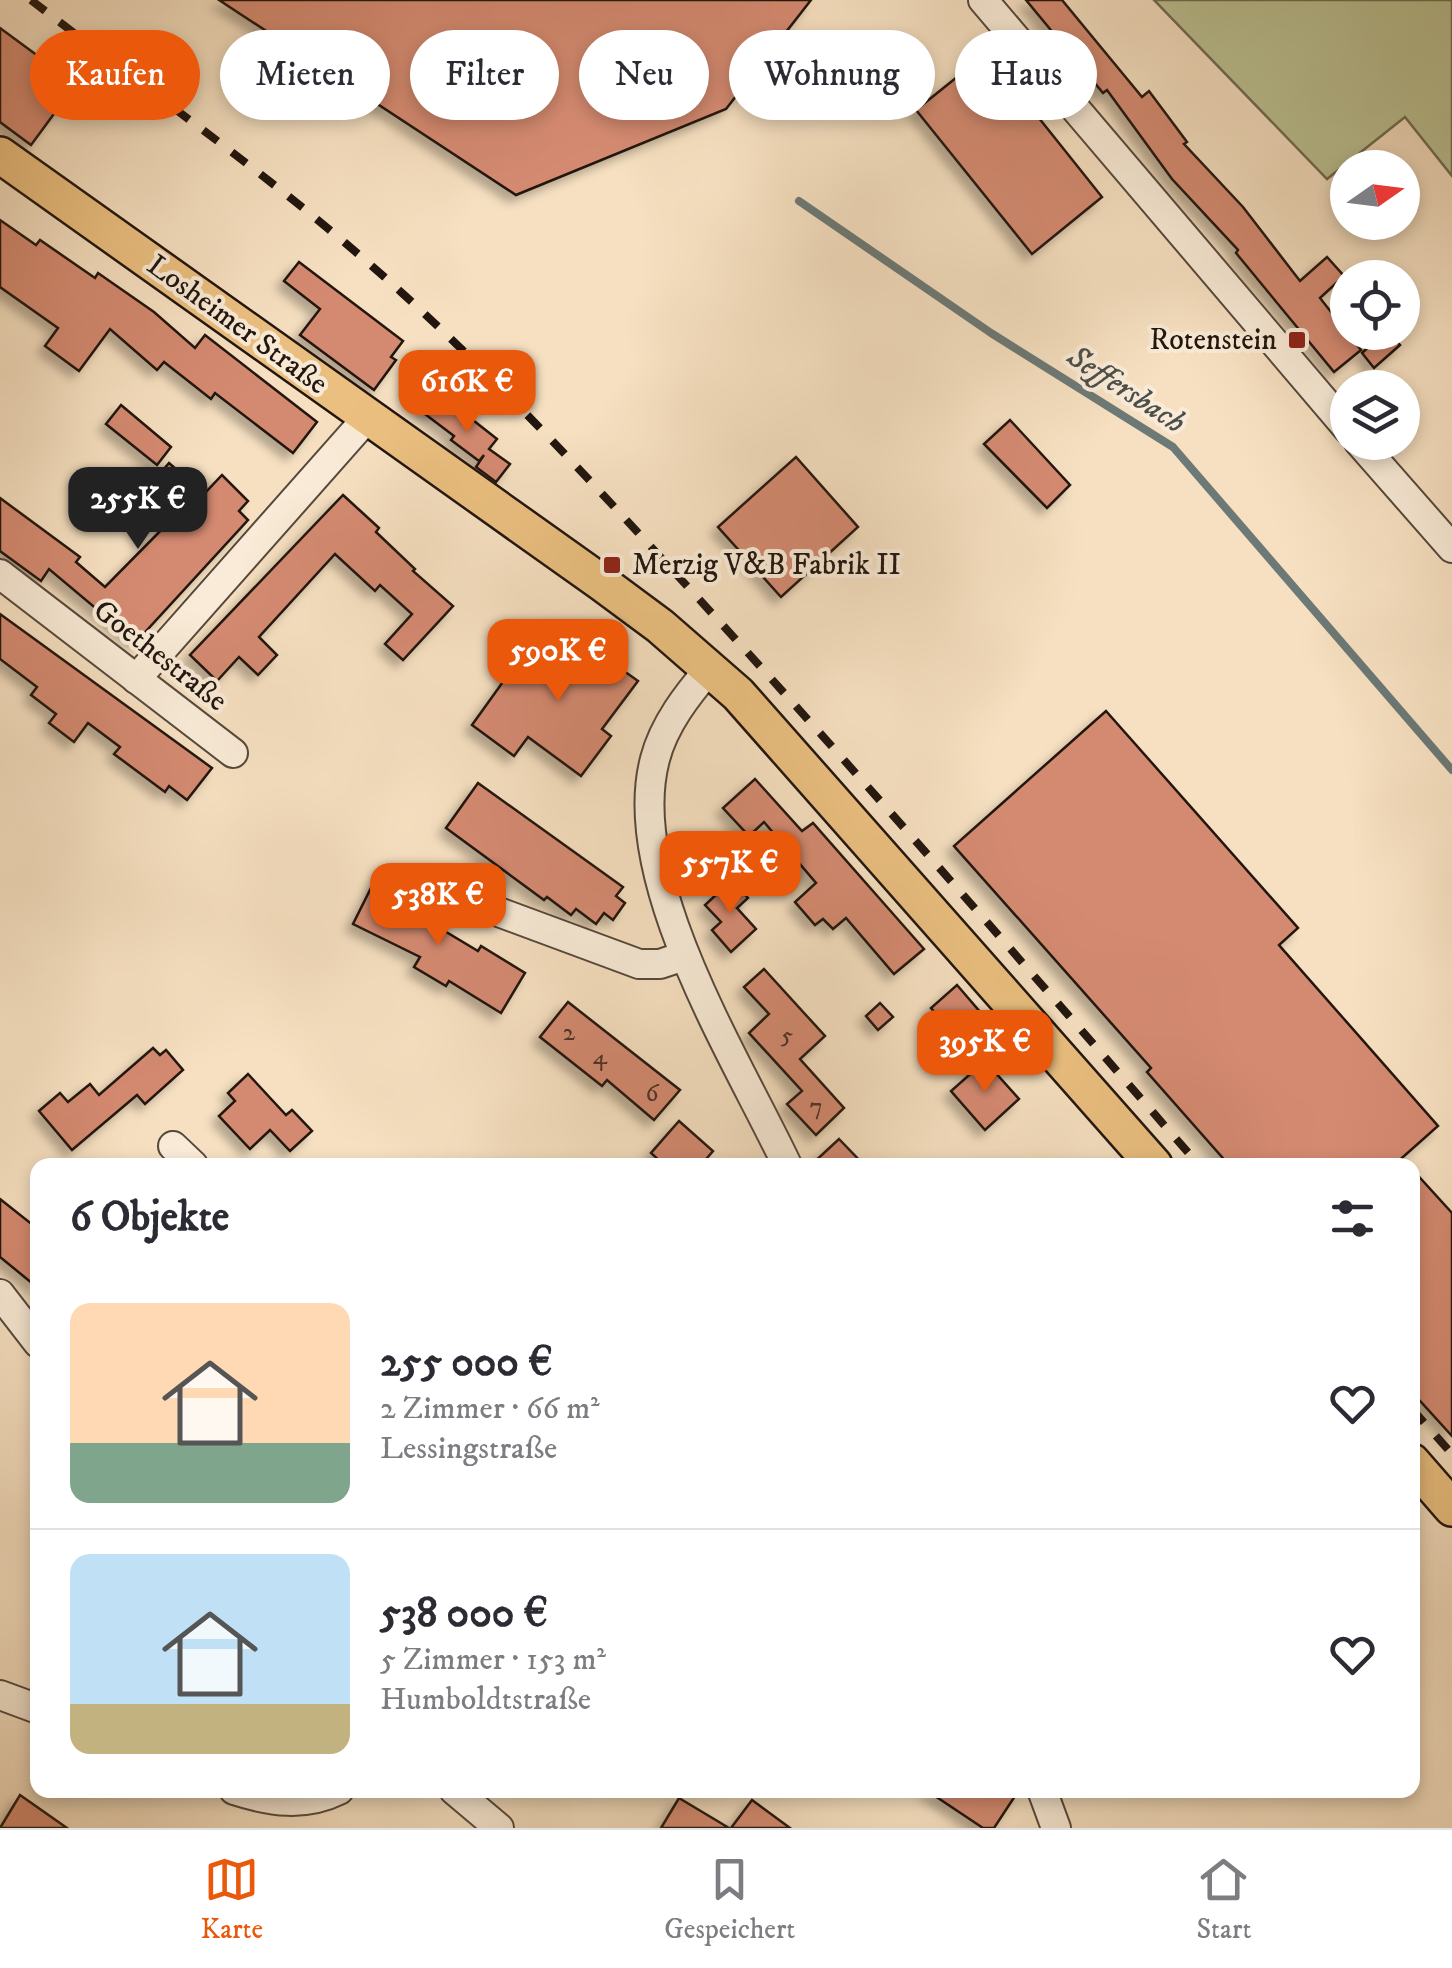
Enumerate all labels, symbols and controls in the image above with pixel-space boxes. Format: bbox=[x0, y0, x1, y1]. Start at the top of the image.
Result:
chip: Kaufen bbox=[30, 30, 200, 120]
chip: Mieten bbox=[220, 30, 390, 120]
chip: Filter bbox=[410, 30, 559, 120]
chip: Neu bbox=[579, 30, 709, 120]
chip: Wohnung bbox=[729, 30, 935, 120]
chip: Haus bbox=[955, 30, 1097, 120]
north arrow bbox=[1330, 150, 1420, 240]
map controls bbox=[1330, 150, 1420, 460]
street label: Losheimer Straße bbox=[139, 247, 335, 403]
button: locate bbox=[1330, 260, 1420, 350]
place label: Rotenstein bbox=[1149, 322, 1277, 359]
marker: Rotenstein bbox=[1286, 329, 1308, 351]
water label: Seffersbach bbox=[1058, 336, 1193, 443]
pin: 616K € bbox=[386, 350, 548, 435]
text: 616K € bbox=[421, 362, 513, 402]
button: layers bbox=[1330, 370, 1420, 460]
pin: 255K € bbox=[57, 467, 219, 552]
text: 255K € bbox=[90, 479, 186, 519]
place label: Merzig V&B Fabrik II bbox=[632, 547, 901, 584]
marker: Merzig V&B Fabrik II bbox=[601, 554, 623, 576]
street label: Goethestraße bbox=[86, 592, 234, 720]
pin: 590K € bbox=[477, 619, 639, 704]
text: 590K € bbox=[509, 631, 607, 671]
pin: 557K € bbox=[649, 831, 811, 916]
text: 557K € bbox=[682, 843, 778, 883]
pin: 538K € bbox=[357, 863, 519, 948]
text: 538K € bbox=[392, 875, 484, 915]
pin: 395K € bbox=[904, 1010, 1066, 1095]
house number: 2 bbox=[563, 1017, 576, 1048]
house number: 5 bbox=[781, 1020, 793, 1051]
text: 395K € bbox=[939, 1022, 1031, 1062]
house number: 4 bbox=[593, 1041, 608, 1072]
house number: 6 bbox=[645, 1078, 659, 1109]
house number: 7 bbox=[809, 1091, 823, 1122]
icon: filters bbox=[1325, 1191, 1380, 1246]
text: 6 Objekte bbox=[70, 1192, 229, 1244]
text: 255 000 € bbox=[380, 1337, 553, 1389]
icon: home bbox=[150, 1343, 270, 1463]
icon: heart bbox=[1325, 1376, 1380, 1431]
text: 2 Zimmer · 66 m² bbox=[380, 1389, 600, 1429]
text: Lessingstraße bbox=[380, 1429, 557, 1469]
text: 538 000 € bbox=[380, 1588, 548, 1640]
icon: home bbox=[150, 1594, 270, 1714]
icon: heart bbox=[1325, 1627, 1380, 1682]
text: 5 Zimmer · 153 m² bbox=[380, 1640, 606, 1680]
text: Humboldtstraße bbox=[380, 1680, 591, 1720]
tab: Karte bbox=[201, 1852, 263, 1947]
tab: Gespeichert bbox=[664, 1852, 795, 1947]
tab: Start bbox=[1196, 1852, 1251, 1947]

